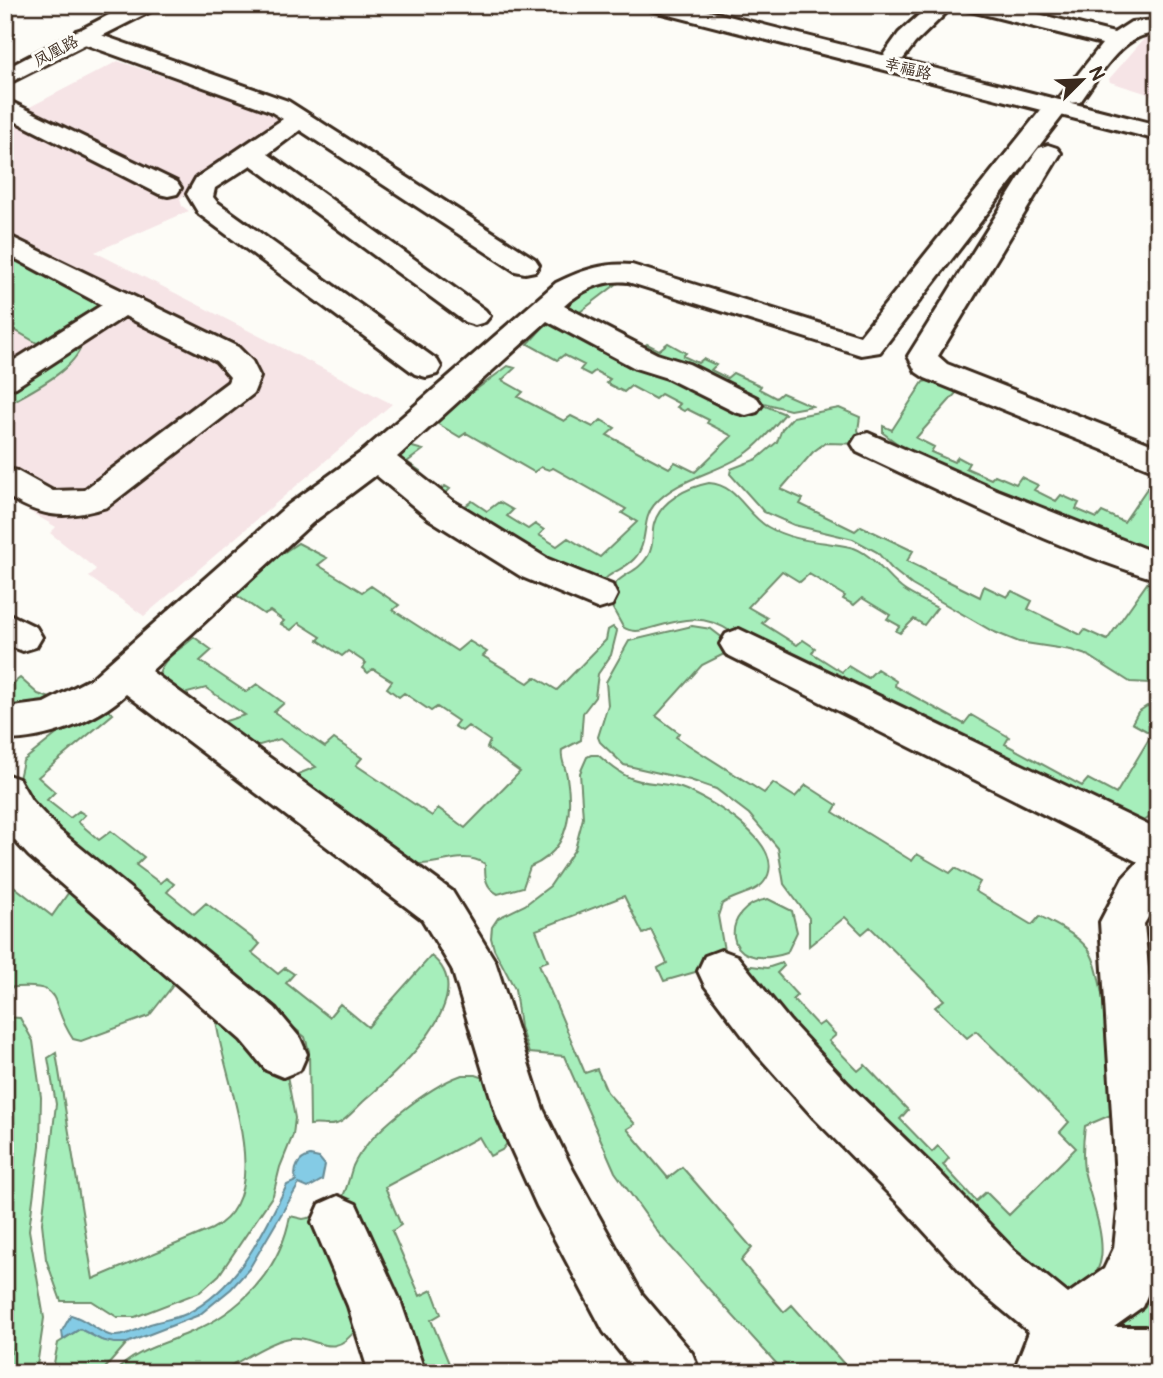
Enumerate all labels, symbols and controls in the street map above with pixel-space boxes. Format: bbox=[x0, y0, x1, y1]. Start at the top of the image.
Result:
street label: 凤凰路 bbox=[30, 31, 82, 71]
north arrow bbox=[1048, 46, 1118, 116]
street label: 幸福路 bbox=[882, 53, 934, 85]
text: N bbox=[1083, 63, 1110, 84]

